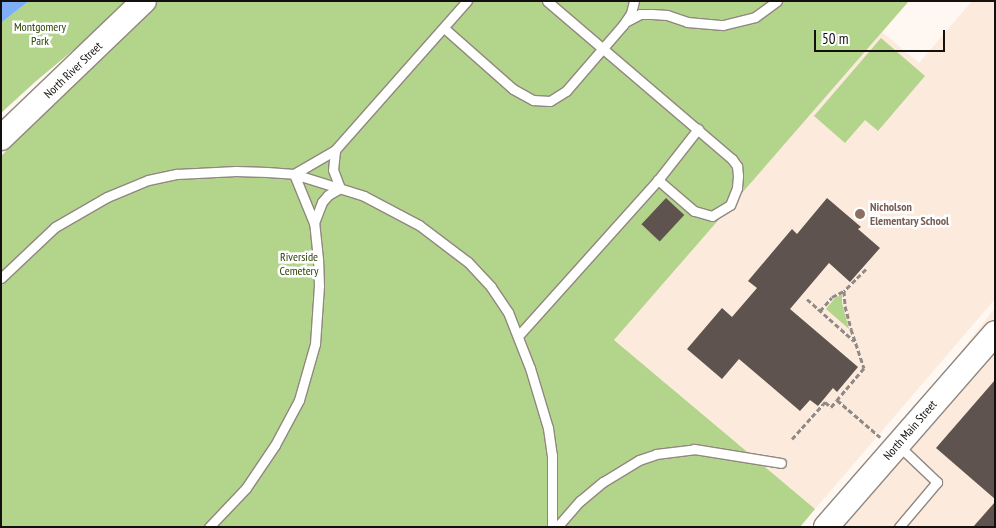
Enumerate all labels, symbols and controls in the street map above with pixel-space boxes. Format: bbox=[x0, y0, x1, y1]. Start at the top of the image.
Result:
park label: Montgomery Park bbox=[14, 20, 66, 48]
scale bar bbox=[816, 20, 947, 52]
text: 50 m bbox=[822, 29, 848, 48]
street label: North River Street bbox=[41, 39, 105, 101]
place label: Nicholson Elementary School bbox=[870, 200, 949, 228]
marker: Nicholson Elementary School bbox=[854, 208, 866, 220]
park label: Riverside Cemetery bbox=[280, 250, 318, 278]
street label: North Main Street bbox=[880, 397, 940, 463]

